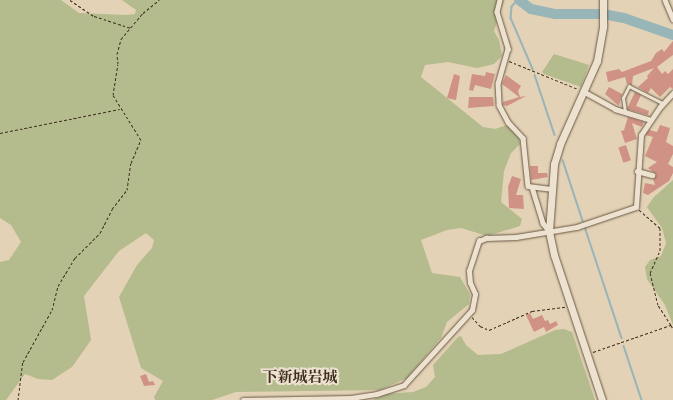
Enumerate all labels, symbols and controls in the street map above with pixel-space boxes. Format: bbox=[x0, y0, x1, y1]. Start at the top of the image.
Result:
district label: 下新城岩城 bbox=[263, 369, 337, 387]

